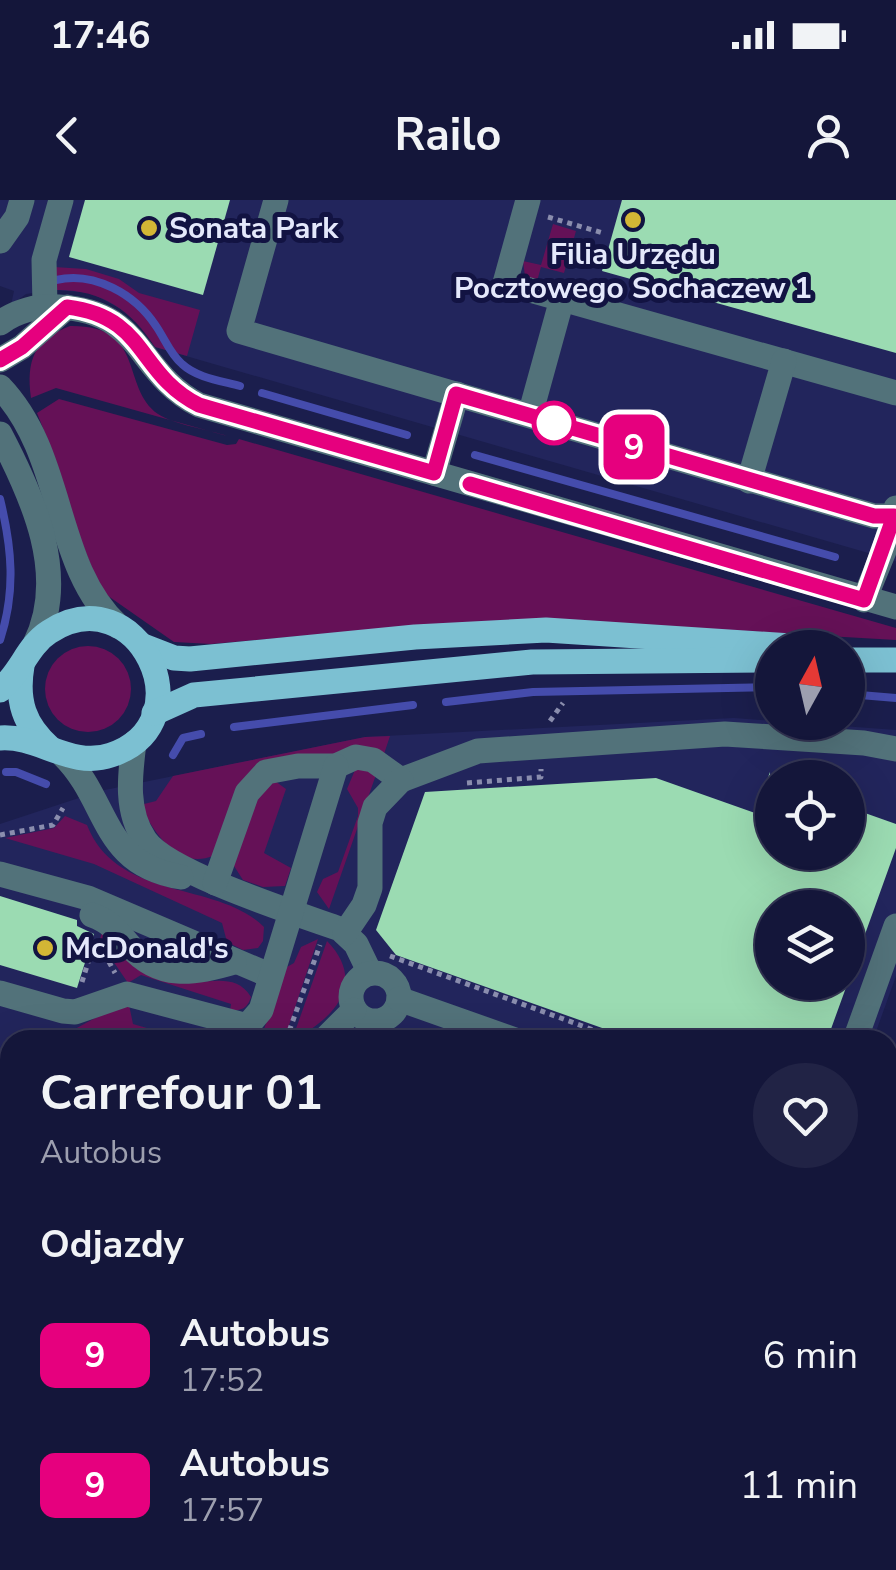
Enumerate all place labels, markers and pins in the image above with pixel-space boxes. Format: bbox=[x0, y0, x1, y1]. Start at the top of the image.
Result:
place label: Sonata Park bbox=[169, 208, 339, 249]
marker: Filia Urzędu Pocztowego Sochaczew 1 bbox=[622, 209, 644, 231]
marker: Sonata Park bbox=[138, 217, 160, 239]
place label: Filia Urzędu Pocztowego Sochaczew 1 bbox=[454, 234, 812, 309]
unlabelled marker bbox=[533, 402, 575, 444]
place label: McDonald's bbox=[65, 928, 229, 969]
marker: McDonald's bbox=[34, 937, 56, 959]

